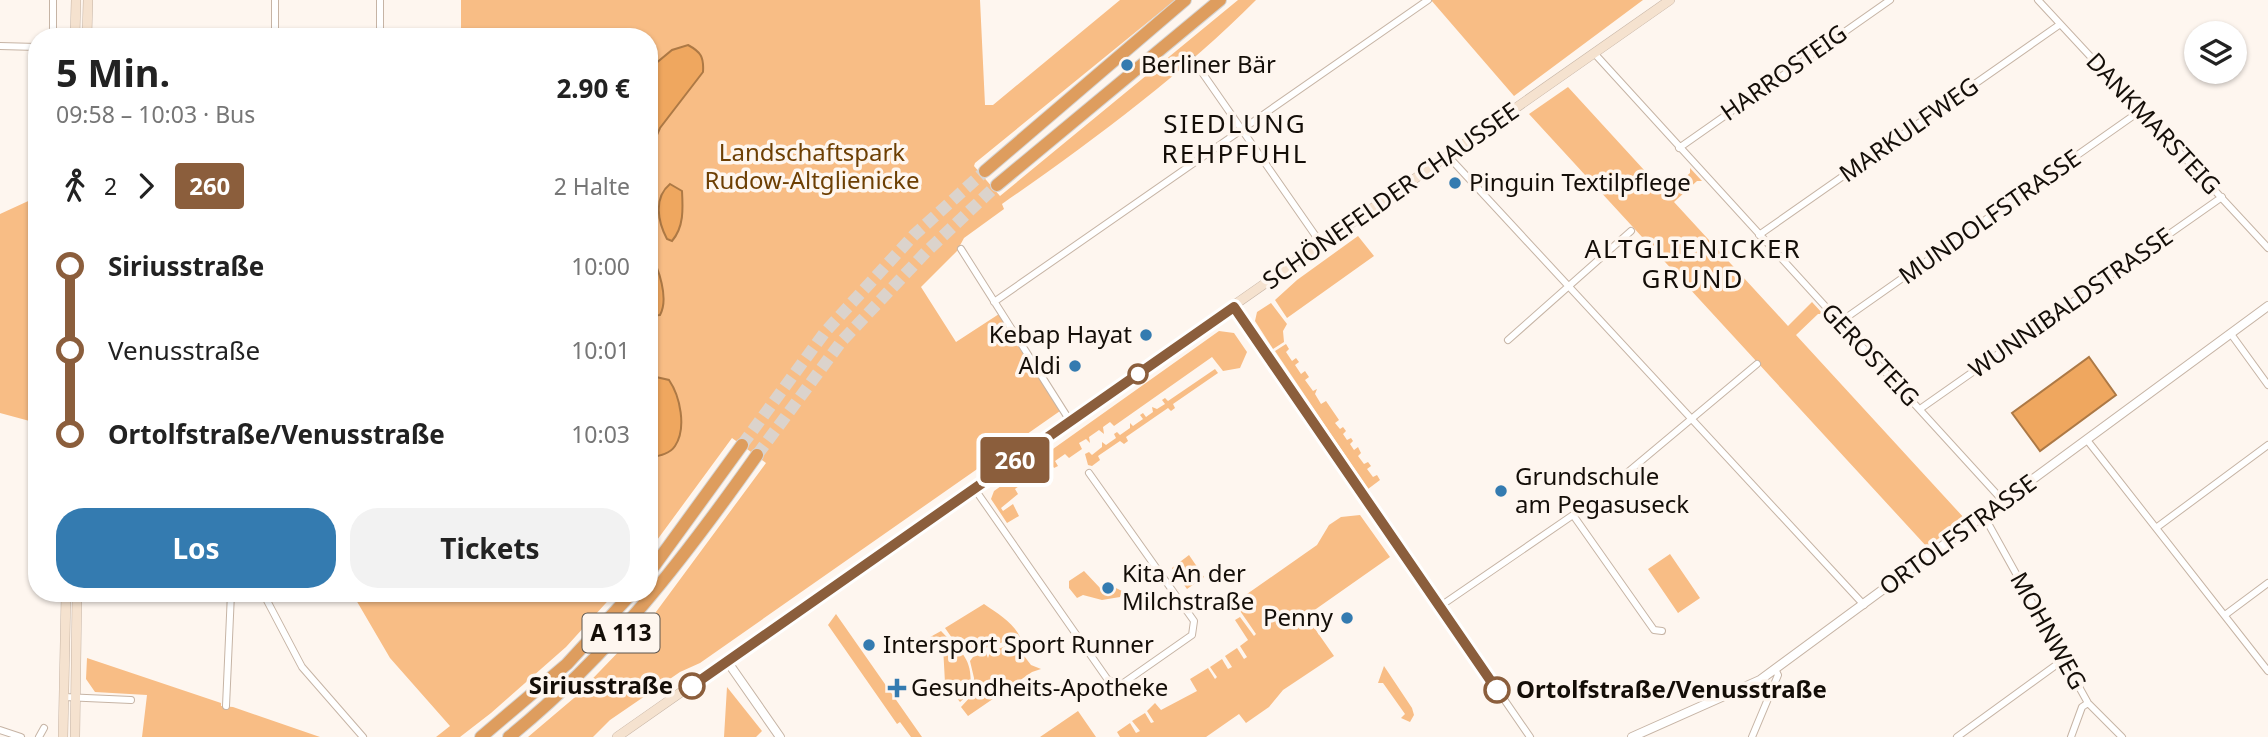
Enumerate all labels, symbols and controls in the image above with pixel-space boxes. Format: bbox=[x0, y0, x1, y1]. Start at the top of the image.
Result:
street label: HARROSTEIG bbox=[1713, 16, 1853, 128]
map controls bbox=[2184, 21, 2247, 84]
button: layers bbox=[2184, 21, 2247, 84]
street label: DANKMARSTEIG bbox=[2080, 45, 2229, 201]
text: 5 Min. bbox=[56, 46, 170, 98]
place label: Berliner Bär bbox=[1141, 47, 1276, 80]
marker: Berliner Bär bbox=[1119, 57, 1135, 73]
street label: MARKULFWEG bbox=[1832, 69, 1984, 189]
text: 2.90 € bbox=[556, 70, 630, 106]
street label: SCHÖNEFELDER CHAUSSEE bbox=[1255, 94, 1525, 296]
text: 09:58 – 10:03 · Bus bbox=[56, 98, 255, 130]
district label: SIEDLUNG REHPFUHL bbox=[1161, 105, 1309, 171]
park label: Landschaftspark Rudow-Altglienicke bbox=[705, 135, 919, 196]
street label: MUNDOLFSTRASSE bbox=[1891, 141, 2087, 291]
place label: Pinguin Textilpflege bbox=[1469, 165, 1691, 198]
icon: walk bbox=[56, 167, 94, 205]
icon: forward bbox=[127, 167, 165, 205]
text: 260 bbox=[189, 169, 230, 202]
text: 2 bbox=[104, 170, 117, 202]
text: 2 Halte bbox=[554, 170, 630, 202]
marker: Pinguin Textilpflege bbox=[1447, 175, 1463, 191]
street label: WUNNIBALDSTRASSE bbox=[1962, 219, 2179, 385]
district label: ALTGLIENICKER GRUND bbox=[1584, 230, 1802, 296]
text: Siriusstraße bbox=[108, 248, 264, 284]
text: 10:00 bbox=[571, 250, 630, 282]
street label: GEROSTEIG bbox=[1815, 295, 1927, 413]
place label: Kebap Hayat bbox=[989, 317, 1132, 350]
marker: Kebap Hayat bbox=[1138, 327, 1154, 343]
text: Venusstraße bbox=[108, 332, 260, 368]
text: 10:01 bbox=[571, 334, 630, 366]
place label: Aldi bbox=[1019, 348, 1061, 381]
marker: Aldi bbox=[1067, 358, 1083, 374]
unlabelled marker bbox=[1128, 364, 1148, 384]
text: Ortolfstraße/Venusstraße bbox=[108, 416, 445, 452]
text: 10:03 bbox=[571, 418, 630, 450]
line badge: 260 bbox=[975, 437, 1055, 483]
text: 260 bbox=[994, 443, 1036, 476]
place label: Grundschule am Pegasuseck bbox=[1515, 459, 1689, 520]
street label: ORTOLFSTRASSE bbox=[1872, 466, 2042, 602]
marker: Grundschule am Pegasuseck bbox=[1493, 483, 1509, 499]
button: Los bbox=[56, 508, 336, 588]
button: Tickets bbox=[350, 508, 630, 588]
place label: Kita An der Milchstraße bbox=[1122, 556, 1254, 617]
street label: MOHNWEG bbox=[2003, 566, 2095, 695]
marker: Kita An der Milchstraße bbox=[1100, 580, 1116, 596]
place label: Penny bbox=[1263, 600, 1334, 633]
marker: Penny bbox=[1339, 610, 1355, 626]
road number: A 113 bbox=[582, 614, 660, 652]
place label: Intersport Sport Runner bbox=[883, 627, 1154, 660]
marker: Intersport Sport Runner bbox=[861, 637, 877, 653]
place label: Siriusstraße bbox=[529, 668, 673, 701]
place label: Gesundheits-Apotheke bbox=[911, 670, 1168, 703]
place label: Ortolfstraße/Venusstraße bbox=[1516, 672, 1827, 705]
marker: Siriusstraße bbox=[679, 673, 705, 699]
marker: Ortolfstraße/Venusstraße bbox=[1484, 677, 1510, 703]
marker: Gesundheits-Apotheke bbox=[889, 680, 905, 696]

